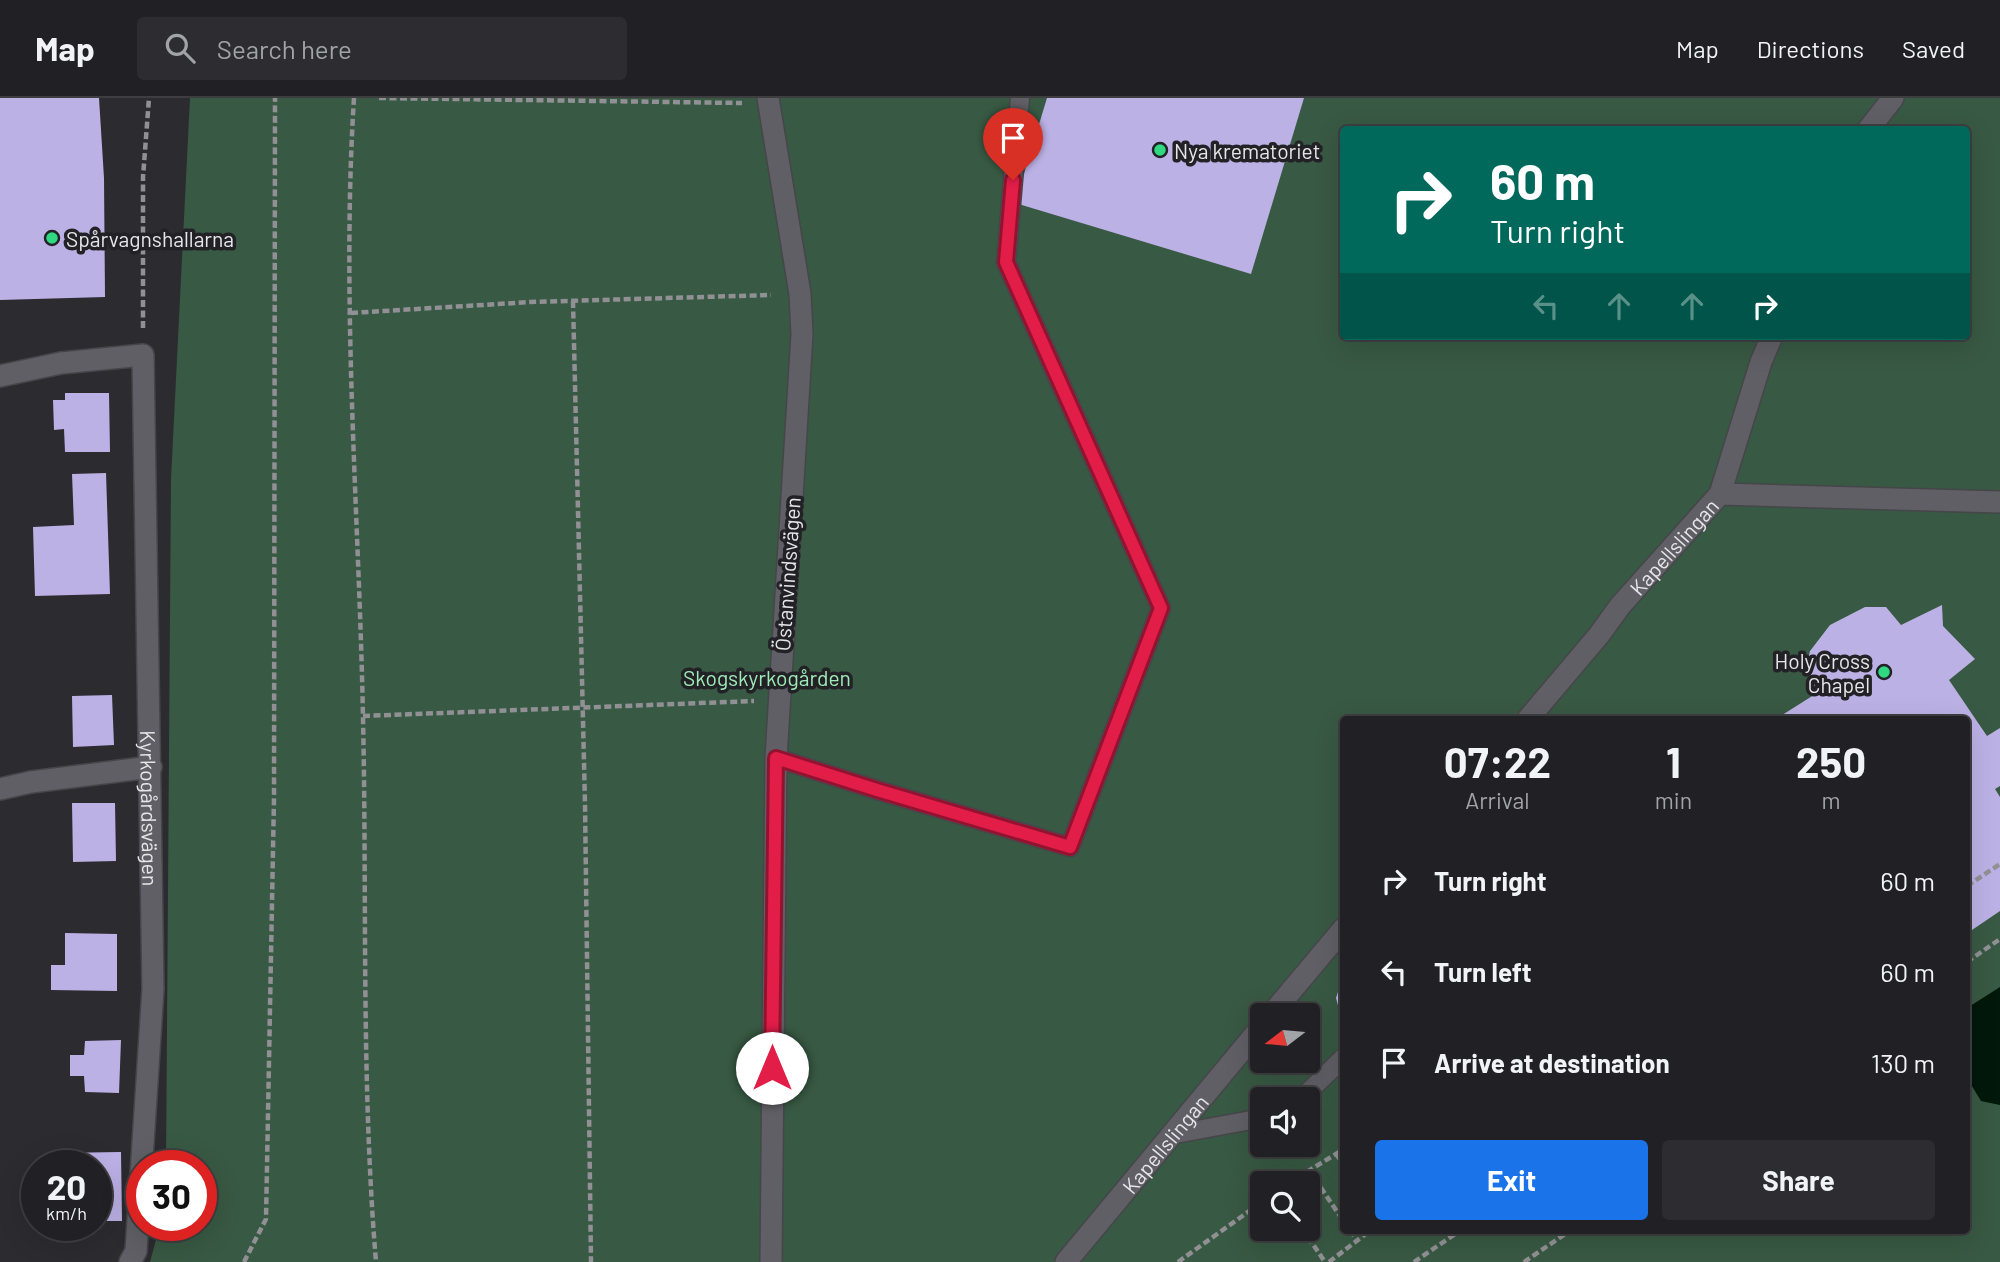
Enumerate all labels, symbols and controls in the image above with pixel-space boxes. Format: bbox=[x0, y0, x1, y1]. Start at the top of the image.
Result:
search box bbox=[137, 17, 627, 80]
text: Map bbox=[35, 28, 95, 68]
icon: search bbox=[161, 29, 199, 67]
text: Search here bbox=[217, 33, 352, 64]
text: Map bbox=[1676, 34, 1719, 63]
text: Directions bbox=[1757, 34, 1864, 63]
text: Saved bbox=[1902, 34, 1965, 63]
pin bbox=[983, 108, 1043, 180]
icon: arrive bbox=[994, 119, 1032, 157]
place label: Nya krematoriet bbox=[1174, 138, 1320, 163]
marker: Nya krematoriet bbox=[1152, 142, 1168, 158]
text: 60 m bbox=[1490, 151, 1595, 210]
icon: right bbox=[1375, 154, 1466, 245]
text: Turn right bbox=[1490, 211, 1625, 249]
place label: Spårvagnshallarna bbox=[66, 226, 234, 251]
marker: Spårvagnshallarna bbox=[44, 230, 60, 246]
icon: left bbox=[1527, 287, 1565, 325]
icon: ahead bbox=[1600, 287, 1638, 325]
icon: ahead bbox=[1673, 287, 1711, 325]
icon: right bbox=[1746, 287, 1784, 325]
street label: Kapellslingan bbox=[1624, 493, 1723, 600]
street label: Östanvindsvägen bbox=[769, 496, 805, 652]
place label: Holy Cross Chapel bbox=[1774, 648, 1870, 697]
marker: Holy Cross Chapel bbox=[1876, 664, 1892, 680]
park label: Skogskyrkogården bbox=[683, 665, 851, 690]
street label: Kyrkogårdsvägen bbox=[136, 730, 164, 886]
text: 07:22 bbox=[1444, 736, 1551, 786]
text: 1 bbox=[1666, 736, 1681, 786]
text: 250 bbox=[1796, 736, 1866, 786]
text: Arrival bbox=[1465, 786, 1530, 814]
text: min bbox=[1655, 786, 1692, 814]
text: m bbox=[1822, 786, 1841, 814]
icon: right bbox=[1375, 862, 1413, 900]
text: Turn right bbox=[1434, 865, 1547, 896]
text: 60 m bbox=[1880, 865, 1935, 896]
icon: left bbox=[1375, 953, 1413, 991]
text: Turn left bbox=[1434, 956, 1532, 987]
text: 60 m bbox=[1880, 956, 1935, 987]
north arrow bbox=[1250, 1003, 1320, 1073]
map controls bbox=[1250, 1003, 1320, 1241]
position arrow bbox=[735, 1031, 809, 1105]
icon: arrive bbox=[1375, 1044, 1413, 1082]
text: Arrive at destination bbox=[1434, 1047, 1670, 1078]
text: 130 m bbox=[1871, 1047, 1935, 1078]
button: sound bbox=[1250, 1087, 1320, 1157]
street label: Kapellslingan bbox=[1116, 1089, 1213, 1198]
button: Exit bbox=[1375, 1140, 1648, 1220]
button: Share bbox=[1662, 1140, 1935, 1220]
speed limit sign: 30 bbox=[126, 1150, 217, 1241]
text: 20 bbox=[47, 1165, 86, 1207]
button: search bbox=[1250, 1171, 1320, 1241]
text: km/h bbox=[46, 1202, 87, 1224]

